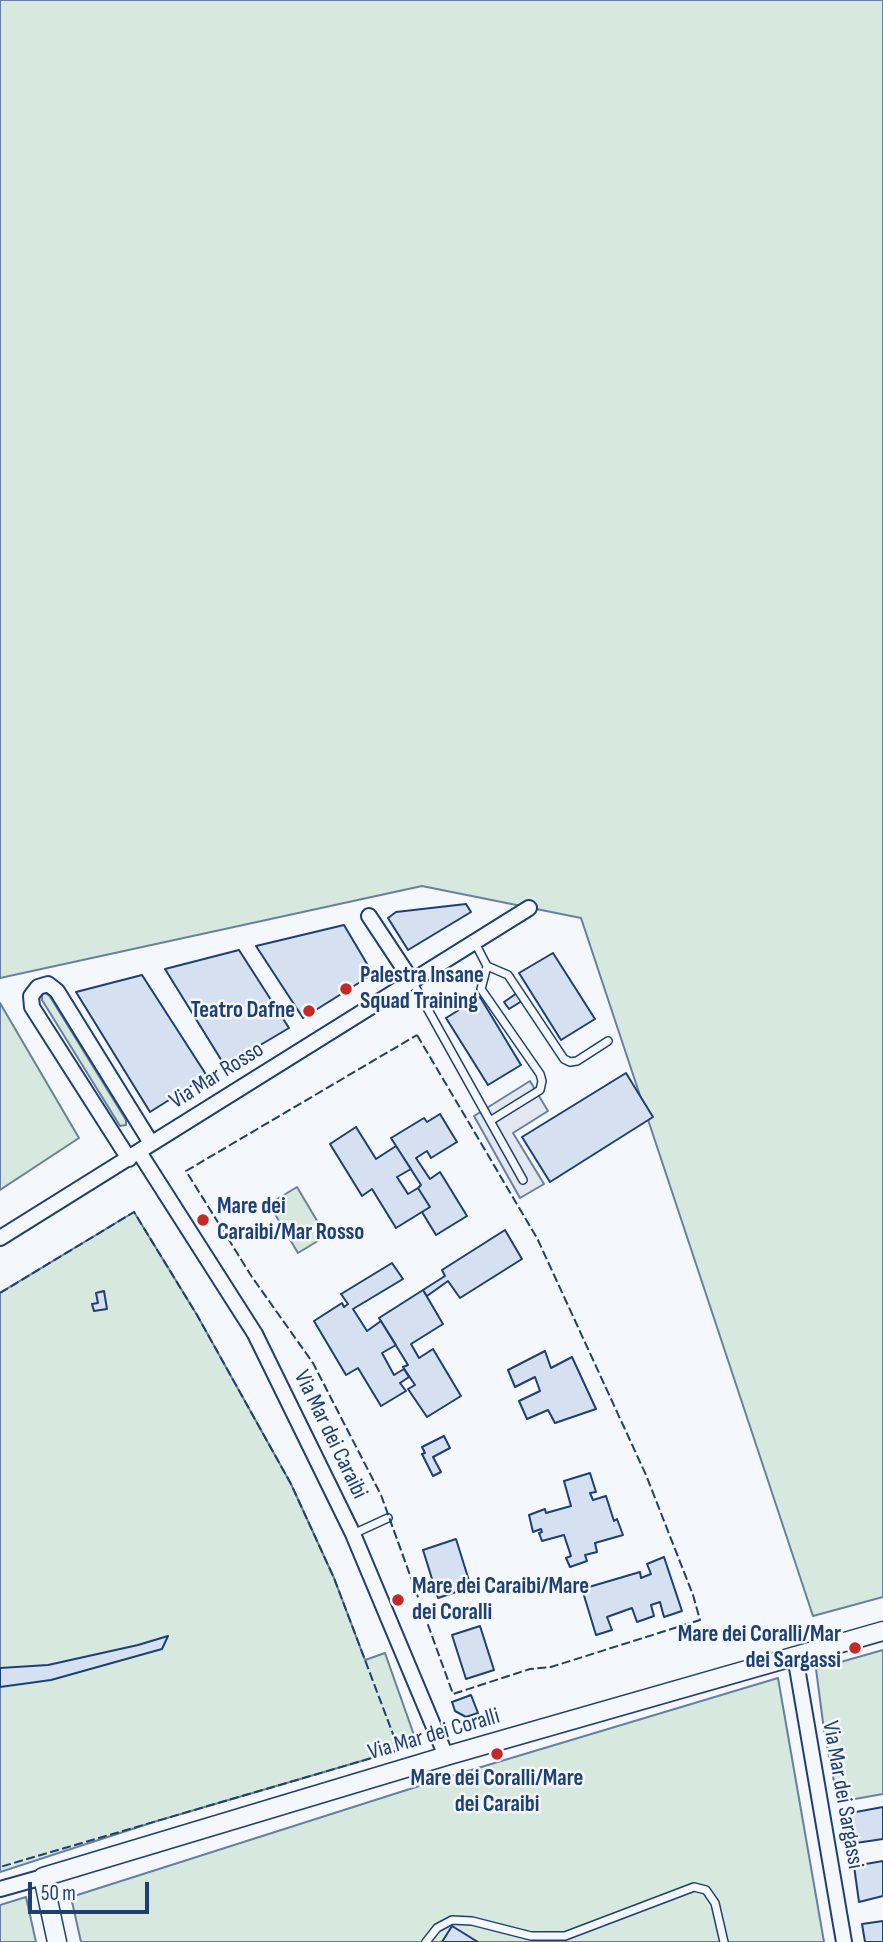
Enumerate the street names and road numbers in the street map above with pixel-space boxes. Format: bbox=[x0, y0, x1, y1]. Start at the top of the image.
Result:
street label: Via Mar Rosso bbox=[165, 1036, 269, 1116]
street label: Via Mar dei Caraibi bbox=[287, 1366, 373, 1504]
street label: Via Mar dei Coralli bbox=[365, 1703, 503, 1767]
street label: Via Mar dei Sargassi bbox=[815, 1719, 869, 1871]

